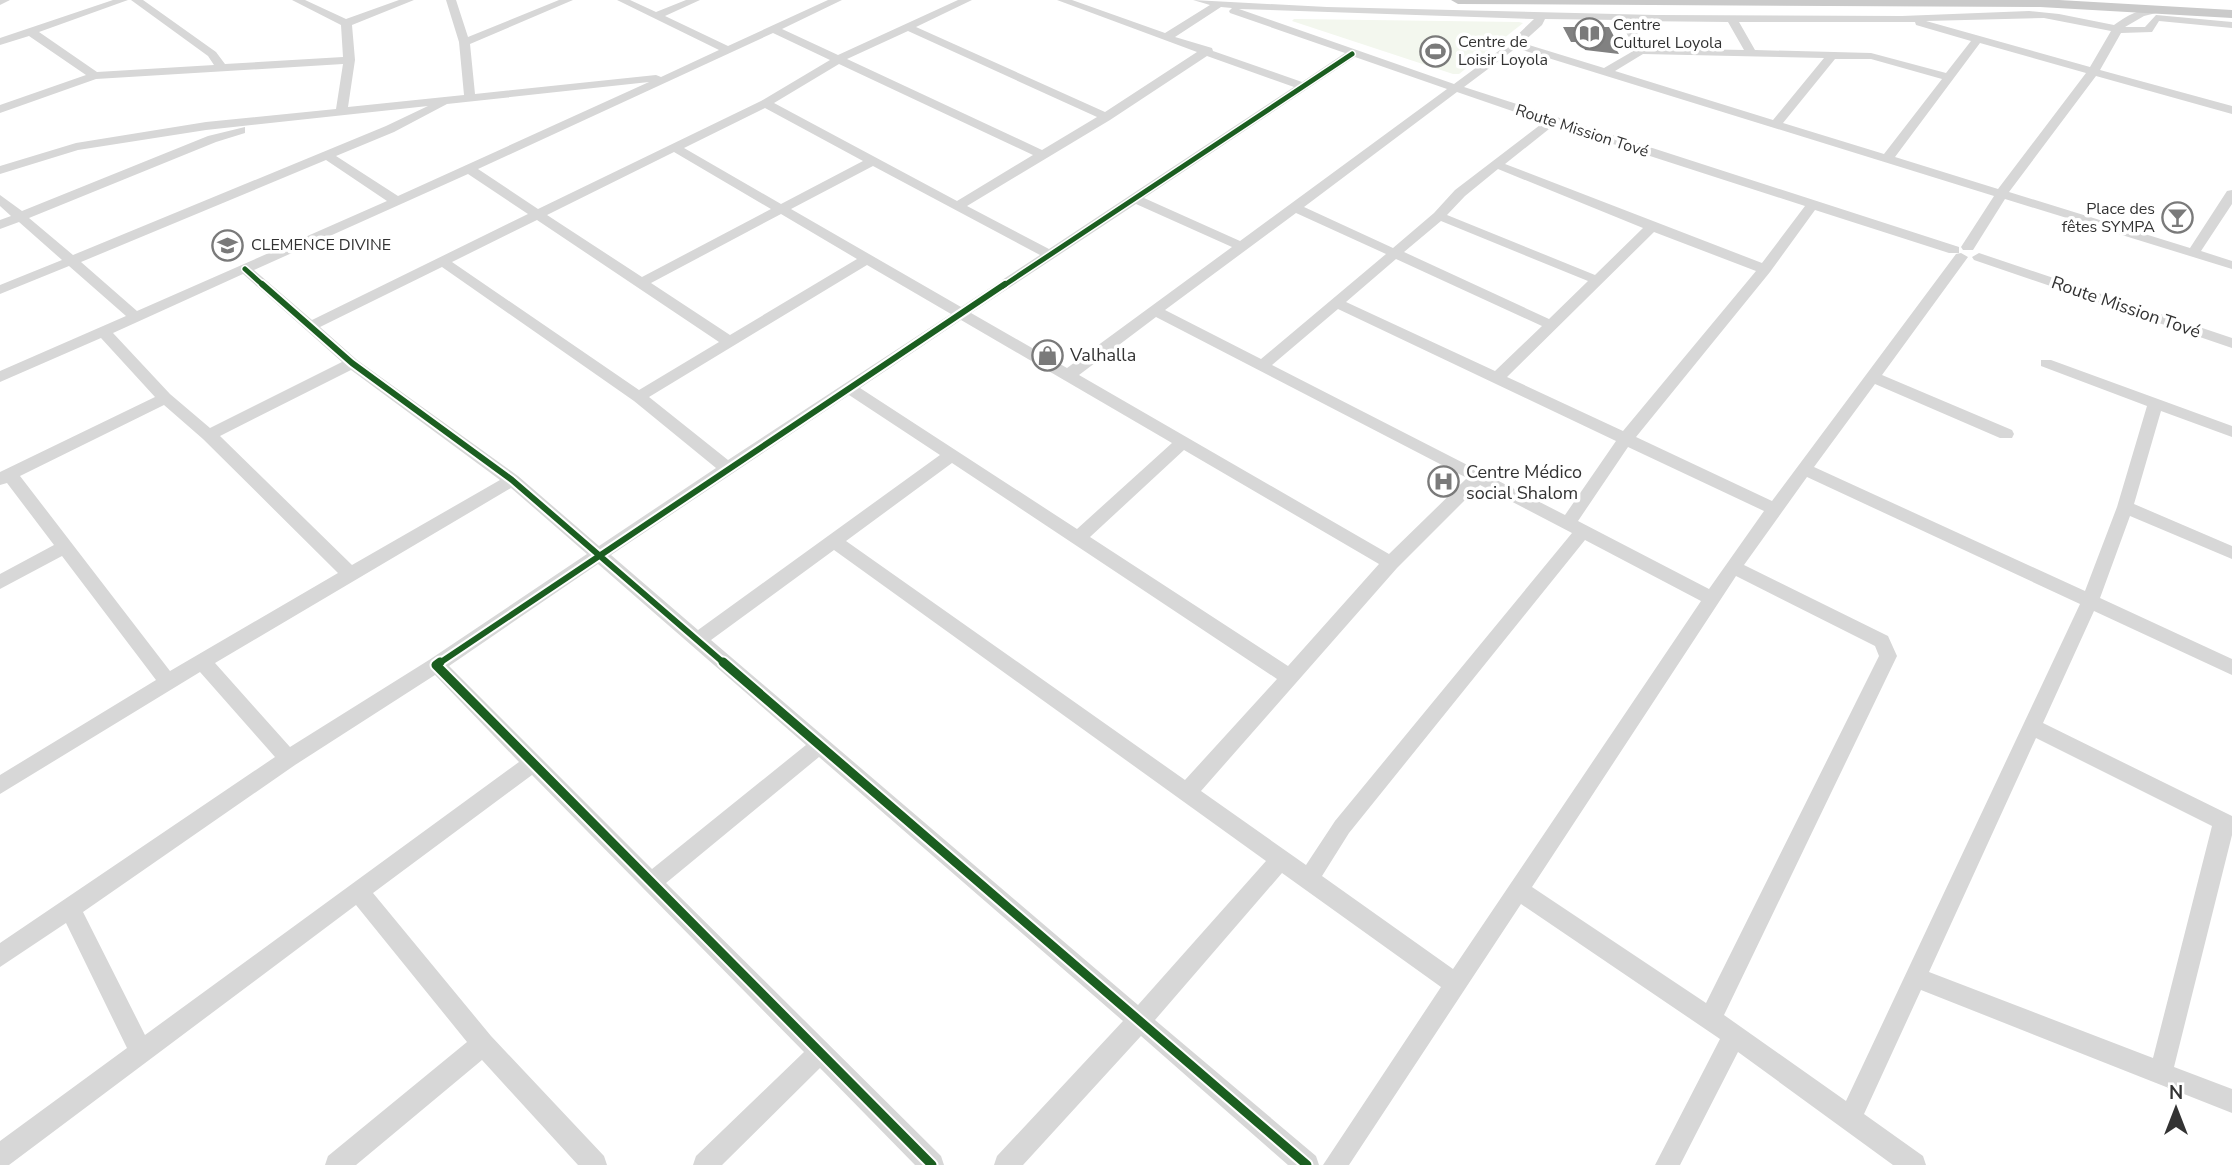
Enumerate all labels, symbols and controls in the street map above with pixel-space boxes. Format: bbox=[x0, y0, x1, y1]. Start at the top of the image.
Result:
place label: Centre Culturel Loyola bbox=[1613, 14, 1722, 54]
library icon: Centre Culturel Loyola bbox=[1573, 17, 1607, 51]
place label: Centre de Loisir Loyola bbox=[1458, 31, 1548, 71]
sports icon: Centre de Loisir Loyola bbox=[1418, 34, 1452, 68]
street label: Route Mission Tové bbox=[1513, 99, 1651, 163]
place label: Place des fêtes SYMPA bbox=[2062, 198, 2155, 238]
bar icon: Place des fêtes SYMPA bbox=[2161, 201, 2195, 235]
school or university icon: CLEMENCE DIVINE bbox=[211, 228, 245, 262]
place label: CLEMENCE DIVINE bbox=[251, 234, 391, 256]
street label: Route Mission Tové bbox=[2048, 270, 2204, 344]
shop icon: Valhalla bbox=[1030, 338, 1064, 372]
place label: Valhalla bbox=[1069, 343, 1136, 367]
place label: Centre Médico social Shalom bbox=[1466, 460, 1582, 505]
hospital icon: Centre Médico social Shalom bbox=[1426, 465, 1460, 499]
north arrow bbox=[2141, 1074, 2211, 1144]
text: N bbox=[2169, 1080, 2183, 1106]

